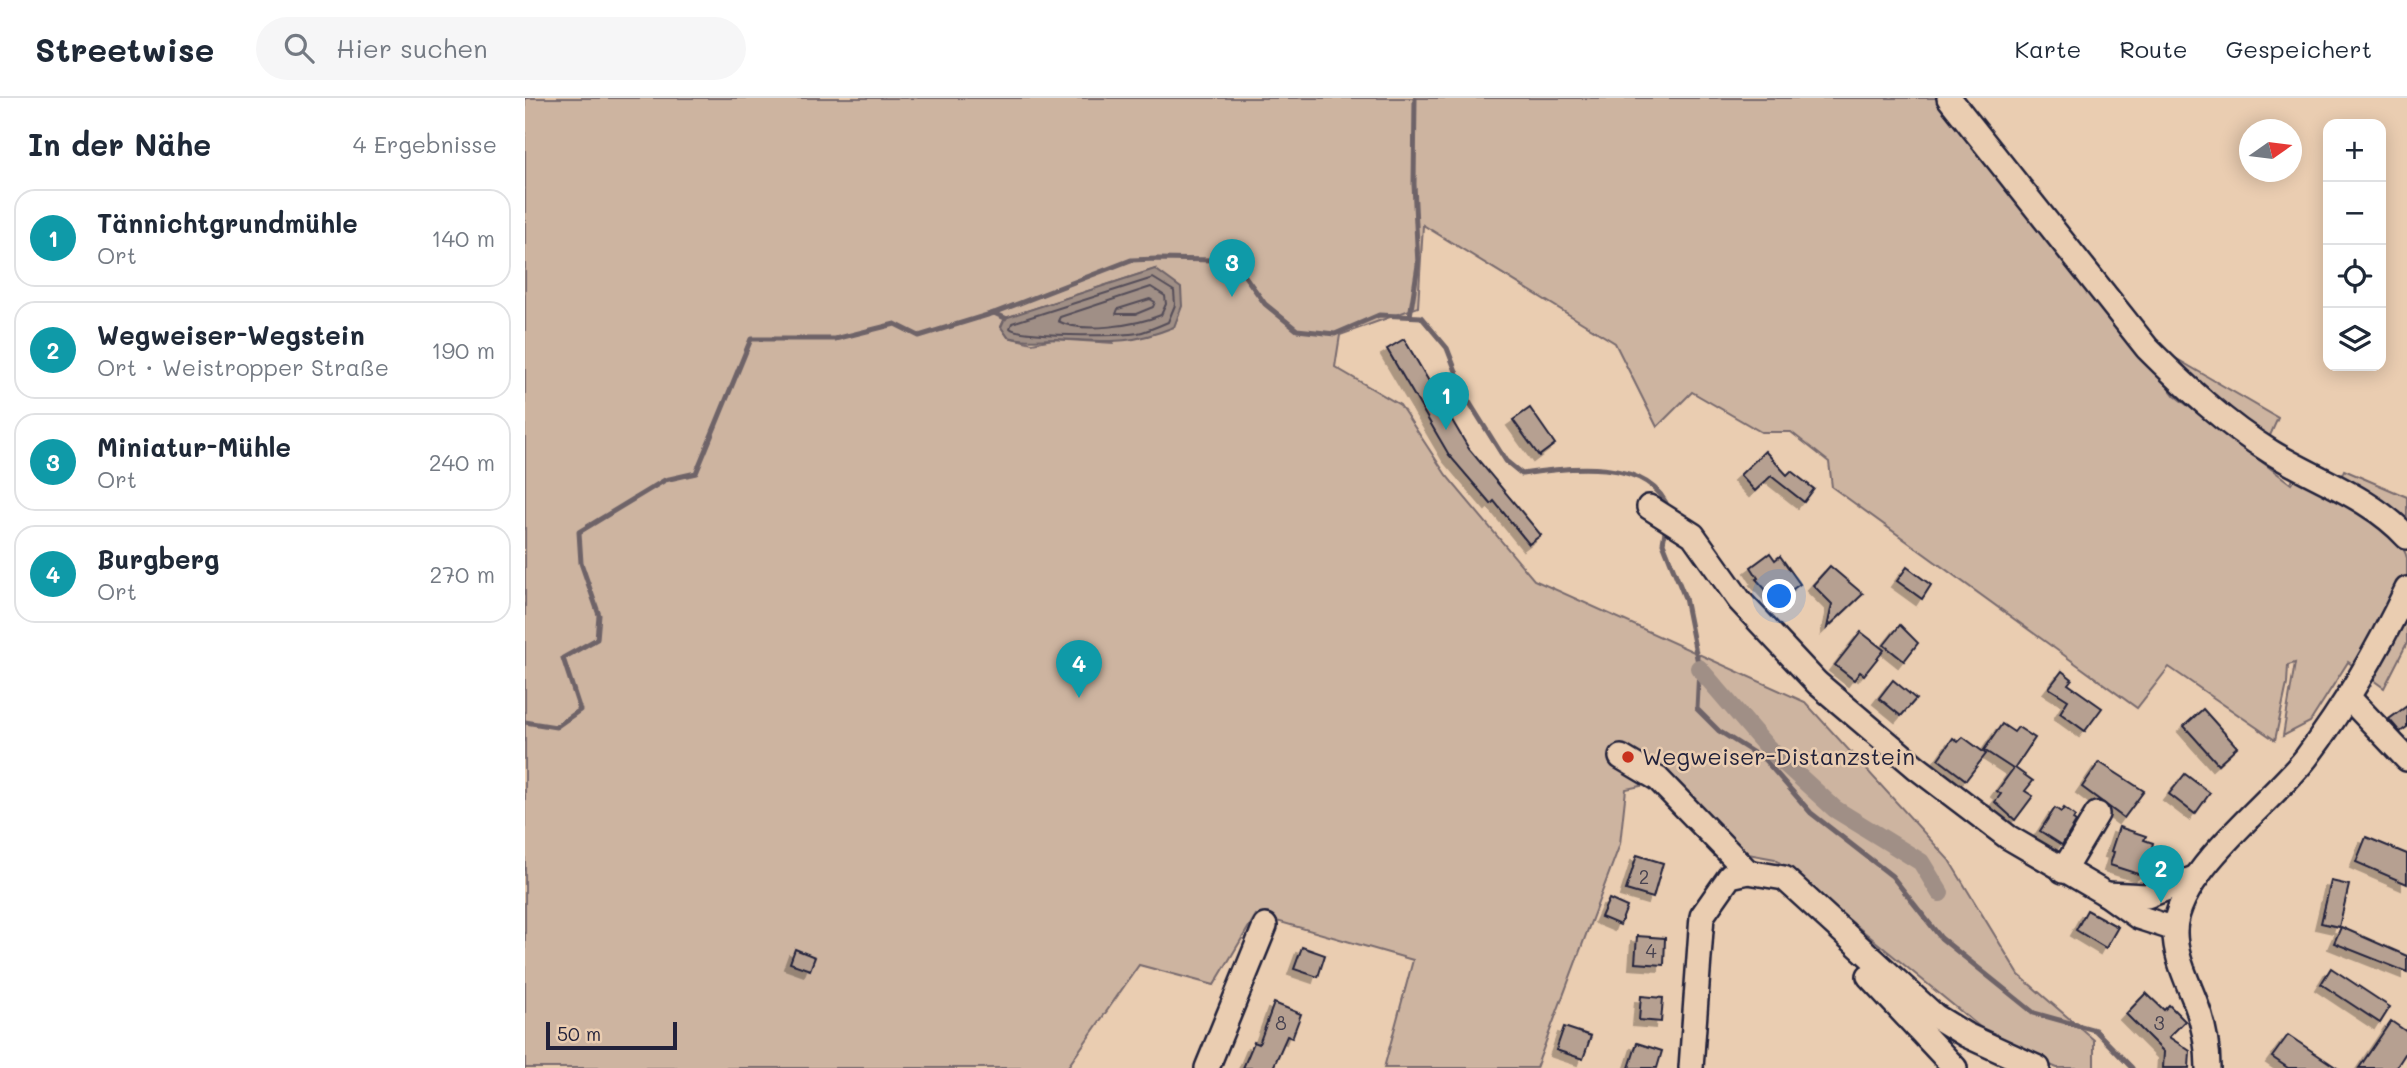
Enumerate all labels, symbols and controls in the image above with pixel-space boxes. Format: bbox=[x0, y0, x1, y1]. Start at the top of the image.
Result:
search box bbox=[256, 17, 746, 80]
text: Streetwise bbox=[35, 27, 214, 70]
icon: search bbox=[280, 29, 318, 67]
text: Hier suchen bbox=[336, 31, 488, 65]
text: Karte bbox=[2014, 33, 2081, 64]
text: Route bbox=[2119, 33, 2188, 64]
text: Gespeichert bbox=[2226, 33, 2372, 64]
north arrow bbox=[2239, 119, 2302, 182]
map controls bbox=[2323, 119, 2386, 371]
button: + bbox=[2323, 119, 2386, 182]
text: In der Nähe bbox=[28, 124, 211, 164]
text: 4 Ergebnisse bbox=[353, 129, 497, 159]
button: − bbox=[2323, 182, 2386, 245]
text: Tännichtgrundmühle bbox=[97, 206, 358, 240]
text: 1 bbox=[48, 223, 58, 253]
text: 140 m bbox=[431, 223, 495, 253]
pin: 3 bbox=[1209, 239, 1255, 297]
text: Ort bbox=[97, 240, 137, 270]
button: locate bbox=[2323, 245, 2386, 308]
button: layers bbox=[2323, 308, 2386, 371]
text: Wegweiser-Wegstein bbox=[97, 318, 365, 352]
text: 2 bbox=[47, 335, 59, 365]
text: 190 m bbox=[431, 335, 495, 365]
text: Ort · Weistropper Straße bbox=[97, 352, 389, 382]
pin: 1 bbox=[1423, 372, 1469, 430]
text: Miniatur-Mühle bbox=[97, 430, 291, 464]
text: 3 bbox=[46, 447, 60, 477]
text: 240 m bbox=[429, 447, 495, 477]
text: Ort bbox=[97, 464, 137, 494]
text: Burgberg bbox=[97, 542, 220, 576]
text: 4 bbox=[46, 559, 60, 589]
text: 270 m bbox=[430, 559, 495, 589]
text: Ort bbox=[97, 576, 137, 606]
your location bbox=[1762, 579, 1796, 613]
pin: 4 bbox=[1056, 640, 1102, 698]
place label: Wegweiser-Distanzstein bbox=[1642, 741, 1915, 771]
marker: Wegweiser-Distanzstein bbox=[1620, 749, 1636, 765]
pin: 2 bbox=[2138, 845, 2184, 903]
house number: 2 bbox=[1639, 864, 1649, 889]
house number: 4 bbox=[1645, 938, 1657, 963]
house number: 8 bbox=[1275, 1010, 1287, 1035]
house number: 3 bbox=[2153, 1010, 2165, 1035]
scale bar bbox=[546, 1019, 677, 1051]
text: 50 m bbox=[557, 1021, 601, 1046]

